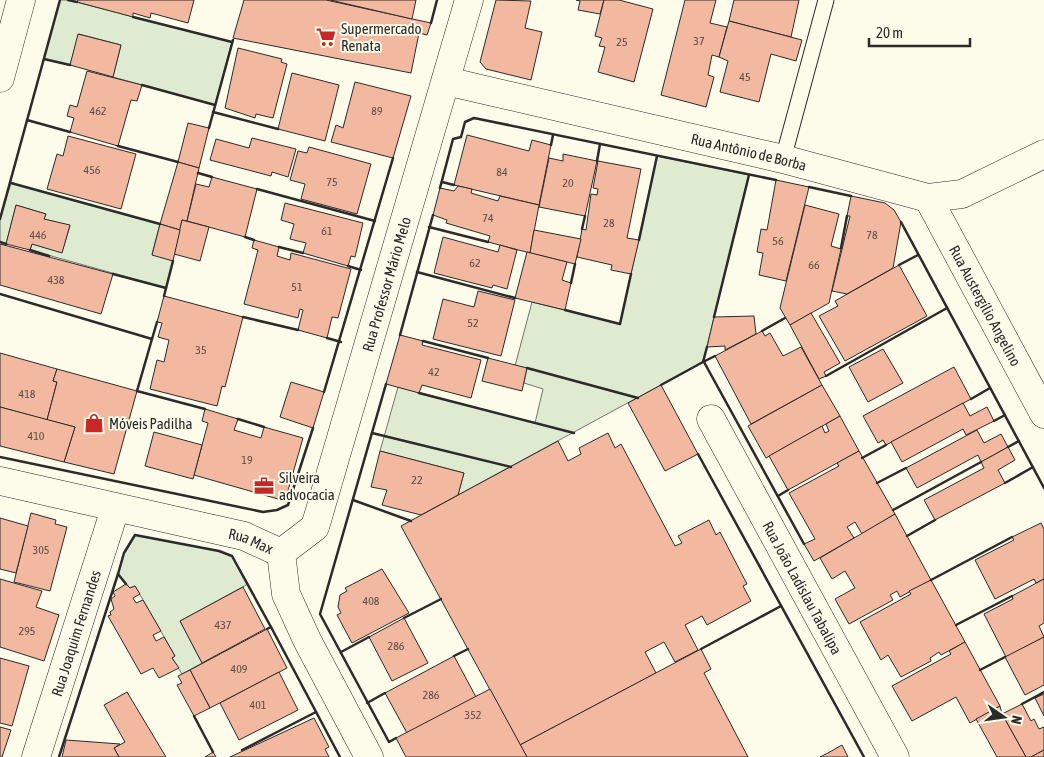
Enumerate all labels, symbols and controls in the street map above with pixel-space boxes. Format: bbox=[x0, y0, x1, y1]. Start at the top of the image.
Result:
scale bar bbox=[869, 15, 970, 47]
place label: Supermercado Renata bbox=[341, 20, 422, 54]
text: 20 m bbox=[876, 24, 903, 41]
supermarket icon: Supermercado Renata bbox=[315, 26, 337, 48]
house number: 37 bbox=[693, 34, 705, 48]
house number: 25 bbox=[616, 35, 628, 49]
house number: 45 bbox=[739, 70, 751, 84]
house number: 462 bbox=[90, 104, 106, 118]
house number: 89 bbox=[371, 104, 383, 118]
street label: Rua Antônio de Borba bbox=[689, 130, 809, 174]
house number: 456 bbox=[84, 163, 101, 177]
house number: 84 bbox=[496, 165, 508, 179]
house number: 75 bbox=[326, 175, 338, 189]
house number: 20 bbox=[562, 176, 574, 190]
house number: 74 bbox=[482, 211, 494, 225]
street label: Rua Professor Mário Melo bbox=[358, 215, 414, 353]
house number: 28 bbox=[603, 216, 615, 230]
house number: 61 bbox=[321, 224, 333, 238]
house number: 446 bbox=[30, 228, 47, 242]
house number: 78 bbox=[866, 228, 878, 242]
house number: 56 bbox=[772, 234, 784, 248]
street label: Rua Austergílio Angelino bbox=[946, 242, 1025, 369]
house number: 62 bbox=[469, 256, 481, 270]
house number: 66 bbox=[808, 258, 820, 272]
house number: 438 bbox=[48, 273, 65, 287]
house number: 51 bbox=[291, 280, 303, 294]
house number: 52 bbox=[467, 316, 479, 330]
house number: 35 bbox=[195, 343, 207, 357]
house number: 42 bbox=[428, 365, 440, 379]
house number: 418 bbox=[19, 387, 36, 401]
shop icon: Móveis Padilha bbox=[83, 412, 105, 434]
place label: Móveis Padilha bbox=[109, 415, 192, 432]
house number: 410 bbox=[28, 429, 45, 443]
house number: 19 bbox=[241, 453, 253, 467]
place label: Silveira advocacia bbox=[279, 469, 335, 503]
house number: 22 bbox=[411, 473, 423, 487]
office icon: Silveira advocacia bbox=[253, 475, 275, 497]
street label: Rua João Ladislau Tabalipa bbox=[760, 518, 846, 657]
street label: Rua Max bbox=[227, 524, 276, 557]
house number: 305 bbox=[33, 543, 49, 557]
street label: Rua Joaquim Fernandes bbox=[47, 568, 103, 698]
house number: 408 bbox=[363, 594, 380, 608]
house number: 437 bbox=[215, 618, 232, 632]
house number: 295 bbox=[19, 624, 35, 638]
house number: 286 bbox=[388, 639, 405, 653]
house number: 409 bbox=[231, 662, 248, 676]
house number: 286 bbox=[423, 688, 440, 702]
north arrow bbox=[979, 692, 1029, 742]
house number: 401 bbox=[250, 698, 267, 712]
house number: 352 bbox=[465, 708, 481, 722]
text: N bbox=[1008, 714, 1025, 726]

